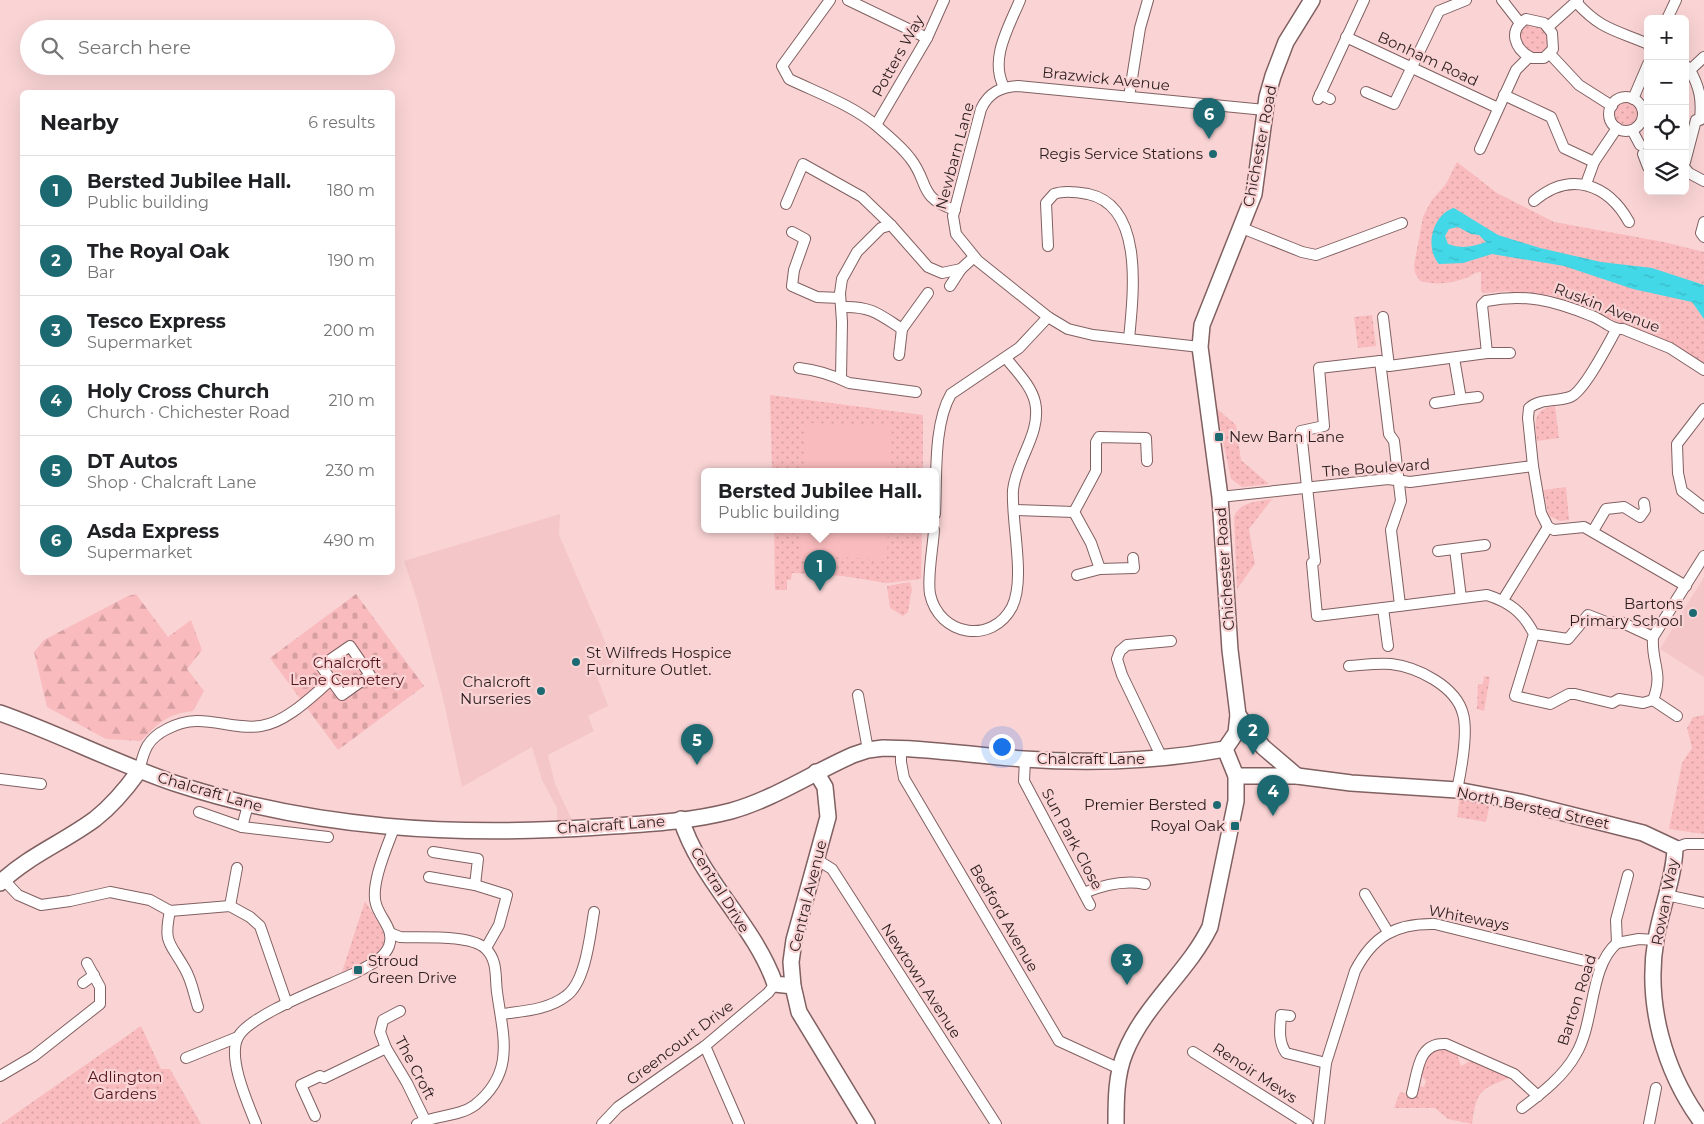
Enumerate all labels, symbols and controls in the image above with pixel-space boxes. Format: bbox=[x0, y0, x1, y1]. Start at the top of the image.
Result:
street label: Potters Way bbox=[867, 11, 928, 100]
map controls bbox=[1644, 15, 1689, 195]
button: + bbox=[1644, 15, 1689, 60]
search box bbox=[20, 20, 395, 75]
street label: Bonham Road bbox=[1375, 27, 1482, 90]
icon: search bbox=[38, 34, 66, 62]
text: Search here bbox=[78, 36, 191, 59]
button: − bbox=[1644, 60, 1689, 105]
street label: Brazwick Avenue bbox=[1041, 62, 1171, 95]
street label: Chichester Road bbox=[1238, 83, 1281, 208]
pin: 6 bbox=[1193, 98, 1225, 139]
street label: Newbarn Lane bbox=[931, 100, 978, 212]
button: locate bbox=[1644, 105, 1689, 150]
text: Nearby bbox=[40, 110, 119, 135]
text: 6 results bbox=[308, 113, 375, 132]
place label: Regis Service Stations bbox=[1039, 144, 1203, 163]
marker: Regis Service Stations bbox=[1207, 148, 1219, 160]
button: layers bbox=[1644, 150, 1689, 195]
text: Bersted Jubilee Hall. bbox=[87, 170, 291, 193]
text: 1 bbox=[53, 181, 59, 200]
text: 180 m bbox=[327, 181, 375, 200]
text: Public building bbox=[87, 193, 209, 212]
text: The Royal Oak bbox=[87, 240, 229, 263]
text: 2 bbox=[51, 251, 61, 270]
text: 190 m bbox=[328, 251, 375, 270]
text: Bar bbox=[87, 263, 115, 282]
street label: Ruskin Avenue bbox=[1552, 279, 1663, 336]
text: Tesco Express bbox=[87, 310, 226, 333]
text: 3 bbox=[51, 321, 61, 340]
text: 200 m bbox=[324, 321, 375, 340]
text: Supermarket bbox=[87, 333, 193, 352]
text: Holy Cross Church bbox=[87, 380, 269, 403]
text: 4 bbox=[50, 391, 62, 410]
text: 210 m bbox=[328, 391, 375, 410]
text: Church · Chichester Road bbox=[87, 403, 290, 422]
place label: New Barn Lane bbox=[1229, 427, 1344, 446]
marker: New Barn Lane bbox=[1213, 431, 1225, 443]
text: DT Autos bbox=[87, 450, 178, 473]
street label: The Boulevard bbox=[1321, 454, 1431, 481]
text: 5 bbox=[51, 461, 61, 480]
text: 230 m bbox=[325, 461, 375, 480]
popup bbox=[701, 468, 939, 533]
text: Shop · Chalcraft Lane bbox=[87, 473, 257, 492]
text: Bersted Jubilee Hall. bbox=[718, 480, 922, 503]
text: Public building bbox=[718, 503, 840, 522]
street label: Chichester Road bbox=[1211, 507, 1238, 631]
text: Asda Express bbox=[87, 520, 219, 543]
text: 6 bbox=[51, 531, 61, 550]
text: 490 m bbox=[323, 531, 375, 550]
text: Supermarket bbox=[87, 543, 193, 562]
pin: 1 bbox=[804, 550, 836, 591]
place label: Bartons Primary School bbox=[1569, 594, 1683, 630]
marker: Bartons Primary School bbox=[1687, 607, 1699, 619]
place label: St Wilfreds Hospice Furniture Outlet. bbox=[586, 643, 732, 679]
park label: Chalcroft Lane Cemetery bbox=[290, 653, 405, 689]
marker: St Wilfreds Hospice Furniture Outlet. bbox=[570, 656, 582, 668]
place label: Chalcroft Nurseries bbox=[460, 672, 531, 708]
marker: Chalcroft Nurseries bbox=[535, 685, 547, 697]
pin: 2 bbox=[1237, 714, 1269, 755]
pin: 5 bbox=[681, 724, 713, 765]
your location bbox=[989, 734, 1015, 760]
street label: Chalcraft Lane bbox=[1037, 749, 1145, 768]
street label: Chalcraft Lane bbox=[155, 767, 265, 816]
pin: 4 bbox=[1257, 775, 1289, 816]
street label: North Bersted Street bbox=[1455, 782, 1611, 833]
street label: Sun Park Close bbox=[1038, 785, 1107, 893]
place label: Premier Bersted bbox=[1084, 795, 1207, 814]
marker: Premier Bersted bbox=[1211, 799, 1223, 811]
street label: Chalcraft Lane bbox=[556, 811, 666, 838]
place label: Royal Oak bbox=[1150, 816, 1225, 835]
marker: Royal Oak bbox=[1229, 820, 1241, 832]
street label: Central Avenue bbox=[784, 838, 831, 954]
street label: Central Drive bbox=[687, 844, 754, 936]
street label: Rowan Way bbox=[1647, 856, 1682, 947]
street label: Bedford Avenue bbox=[966, 860, 1043, 975]
street label: Whiteways bbox=[1427, 900, 1511, 935]
street label: Newtown Avenue bbox=[877, 920, 966, 1042]
pin: 3 bbox=[1111, 944, 1143, 985]
place label: Stroud Green Drive bbox=[368, 951, 457, 987]
street label: Barton Road bbox=[1553, 952, 1600, 1048]
marker: Stroud Green Drive bbox=[352, 964, 364, 976]
street label: Greencourt Drive bbox=[622, 996, 737, 1089]
street label: The Croft bbox=[391, 1033, 440, 1103]
street label: Renoir Mews bbox=[1209, 1038, 1301, 1107]
park label: Adlington Gardens bbox=[88, 1067, 162, 1103]

